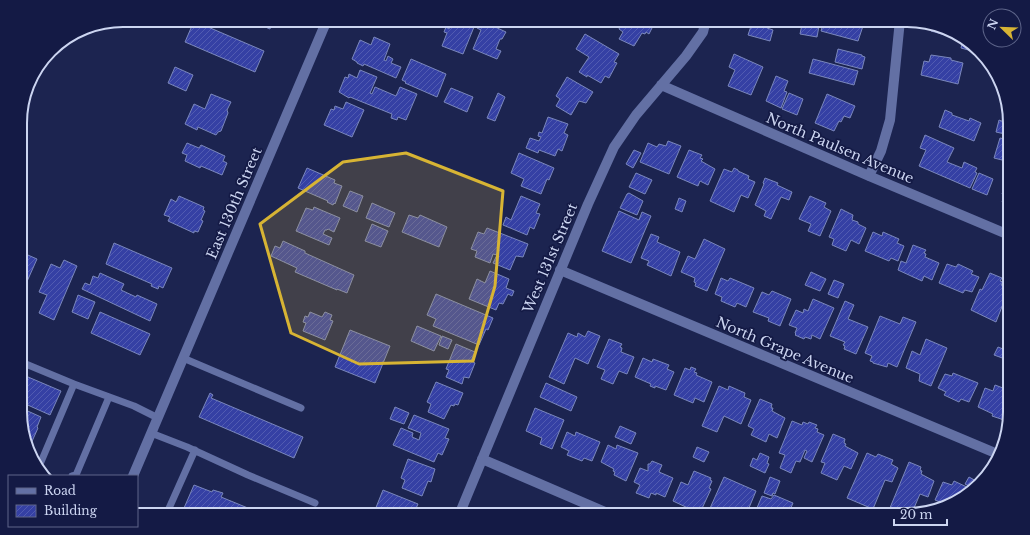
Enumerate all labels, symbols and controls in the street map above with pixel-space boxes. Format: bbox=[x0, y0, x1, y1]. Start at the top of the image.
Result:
north arrow bbox=[982, 8, 1022, 48]
text: N bbox=[984, 16, 1002, 32]
street label: North Paulsen Avenue bbox=[763, 109, 917, 187]
street label: East 130th Street bbox=[202, 144, 266, 262]
street label: West 131st Street bbox=[518, 200, 582, 317]
street label: North Grape Avenue bbox=[713, 313, 857, 387]
legend bbox=[8, 475, 138, 527]
text: Road bbox=[44, 483, 76, 498]
scale bar bbox=[894, 501, 947, 527]
text: Building bbox=[44, 503, 98, 518]
text: 20 m bbox=[900, 507, 932, 522]

